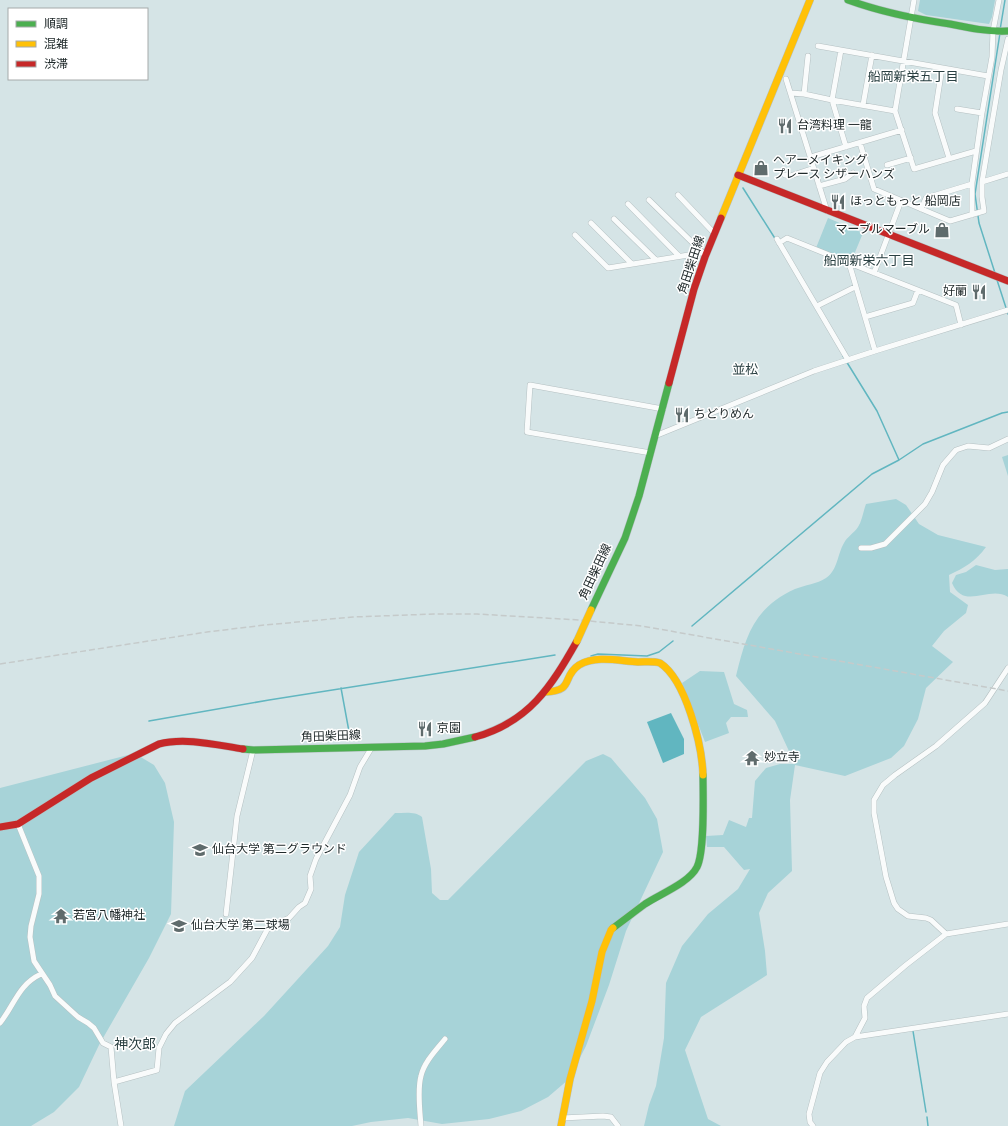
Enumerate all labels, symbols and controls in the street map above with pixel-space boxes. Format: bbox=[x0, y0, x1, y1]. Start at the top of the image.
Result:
legend bbox=[8, 8, 148, 80]
text: 順調 bbox=[44, 17, 68, 33]
text: 混雑 bbox=[44, 37, 68, 53]
text: 渋滞 bbox=[44, 57, 68, 73]
district label: 船岡新栄五丁目 bbox=[867, 70, 959, 86]
restaurant icon: 台湾料理 一龍 bbox=[776, 117, 794, 135]
place label: 台湾料理 一龍 bbox=[797, 118, 872, 134]
place label: ヘアーメイキング プレース シザーハンズ bbox=[773, 153, 895, 183]
shop icon: ヘアーメイキング プレース シザーハンズ bbox=[752, 159, 770, 177]
restaurant icon: ほっともっと 船岡店 bbox=[829, 193, 847, 211]
place label: ほっともっと 船岡店 bbox=[850, 194, 961, 210]
shop icon: マーブルマーブル bbox=[933, 221, 951, 239]
place label: マーブルマーブル bbox=[835, 222, 930, 238]
street label: 角田柴田線 bbox=[675, 234, 709, 296]
district label: 船岡新栄六丁目 bbox=[823, 254, 915, 270]
restaurant icon: 好蘭 bbox=[970, 283, 988, 301]
place label: 好蘭 bbox=[943, 284, 967, 300]
district label: 並松 bbox=[732, 363, 758, 379]
restaurant icon: ちどりめん bbox=[673, 406, 691, 424]
place label: ちどりめん bbox=[694, 407, 754, 423]
street label: 角田柴田線 bbox=[576, 541, 616, 603]
restaurant icon: 京園 bbox=[416, 720, 434, 738]
place label: 京園 bbox=[437, 721, 461, 737]
street label: 角田柴田線 bbox=[301, 728, 361, 746]
temple icon: 妙立寺 bbox=[743, 749, 761, 767]
place label: 妙立寺 bbox=[764, 750, 800, 766]
school or university icon: 仙台大学 第二グラウンド bbox=[191, 841, 209, 859]
place label: 仙台大学 第二グラウンド bbox=[212, 842, 347, 858]
temple icon: 若宮八幡神社 bbox=[52, 907, 70, 925]
place label: 若宮八幡神社 bbox=[73, 908, 145, 924]
school or university icon: 仙台大学 第二球場 bbox=[170, 917, 188, 935]
place label: 仙台大学 第二球場 bbox=[191, 918, 290, 934]
district label: 神次郎 bbox=[114, 1037, 156, 1054]

